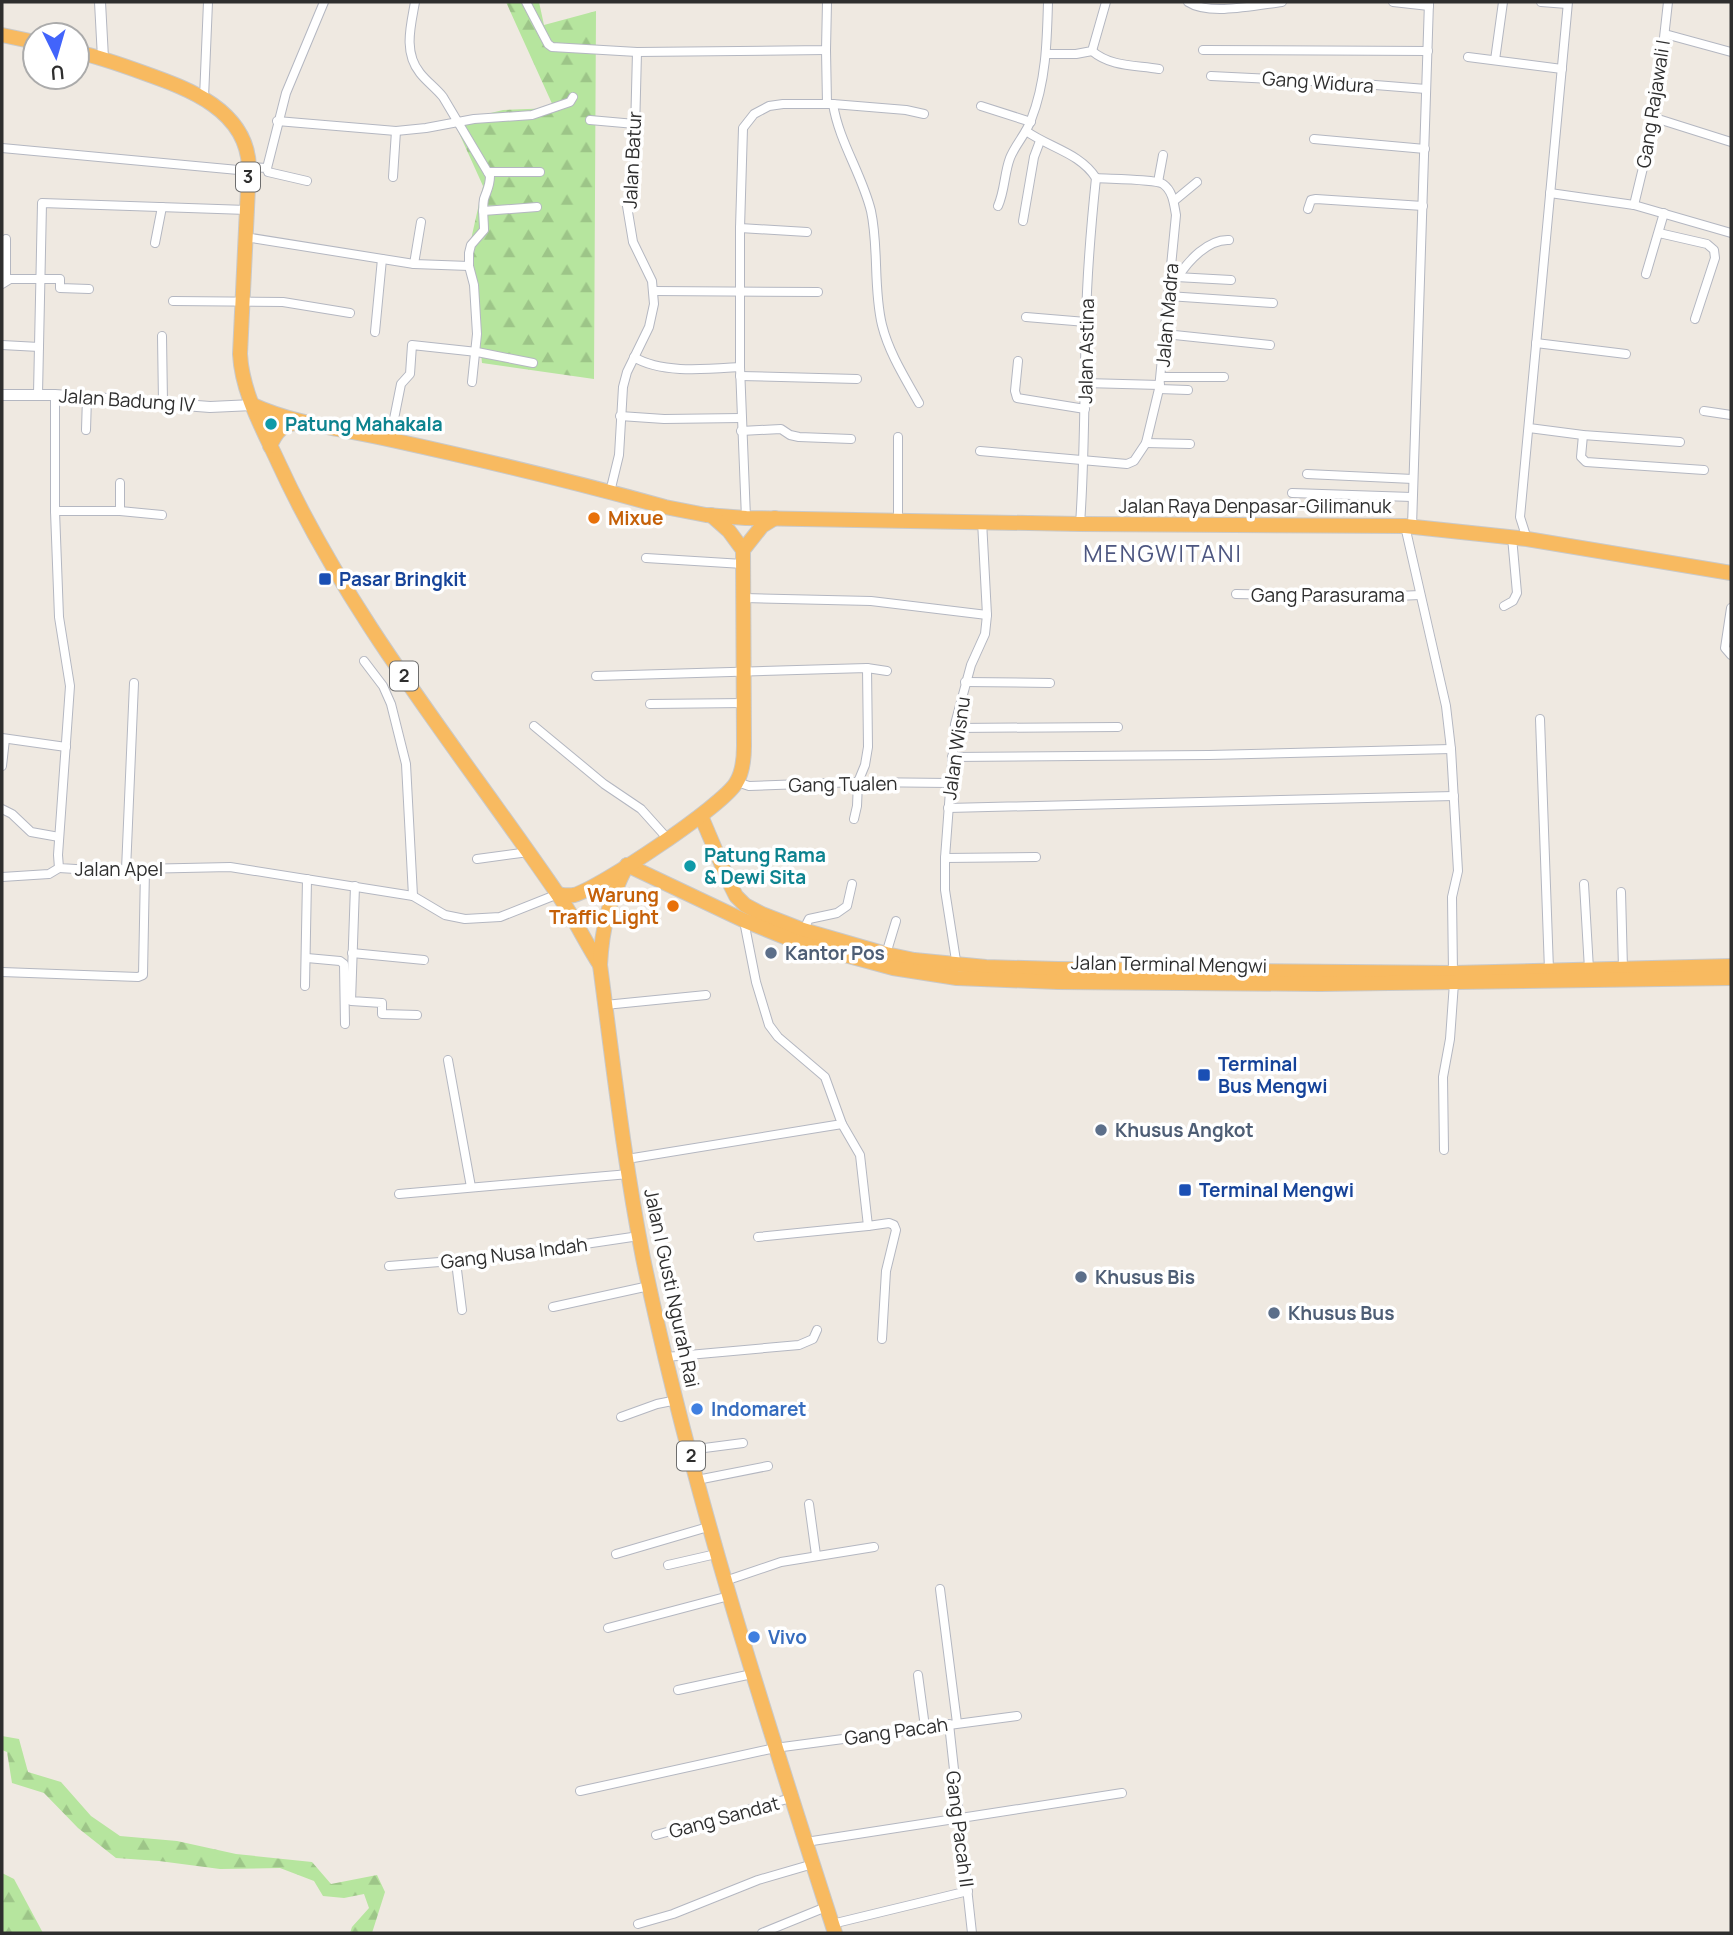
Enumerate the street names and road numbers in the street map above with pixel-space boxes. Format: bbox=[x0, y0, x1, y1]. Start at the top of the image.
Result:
street label: Gang Rajawali I bbox=[1630, 38, 1676, 170]
street label: Gang Widura bbox=[1261, 65, 1375, 99]
street label: Jalan Batur bbox=[616, 111, 648, 209]
road number: 3 bbox=[236, 162, 260, 192]
street label: Jalan Madra bbox=[1150, 262, 1184, 368]
street label: Jalan Astina bbox=[1072, 298, 1100, 404]
street label: Jalan Badung IV bbox=[58, 382, 196, 418]
street label: Jalan Raya Denpasar-Gilimanuk bbox=[1119, 493, 1392, 519]
street label: Gang Parasurama bbox=[1251, 582, 1405, 608]
road number: 2 bbox=[390, 662, 418, 690]
street label: Jalan Wisnu bbox=[936, 695, 976, 801]
street label: Gang Tualen bbox=[788, 770, 898, 798]
street label: Jalan Apel bbox=[75, 856, 163, 882]
street label: Jalan Terminal Mengwi bbox=[1071, 949, 1267, 979]
street label: Jalan I Gusti Ngurah Rai bbox=[638, 1186, 706, 1390]
street label: Gang Nusa Indah bbox=[439, 1231, 589, 1275]
road number: 2 bbox=[677, 1442, 705, 1470]
street label: Gang Pacah bbox=[843, 1711, 949, 1751]
street label: Gang Pacah II bbox=[940, 1769, 980, 1889]
street label: Gang Sandat bbox=[666, 1790, 782, 1844]

